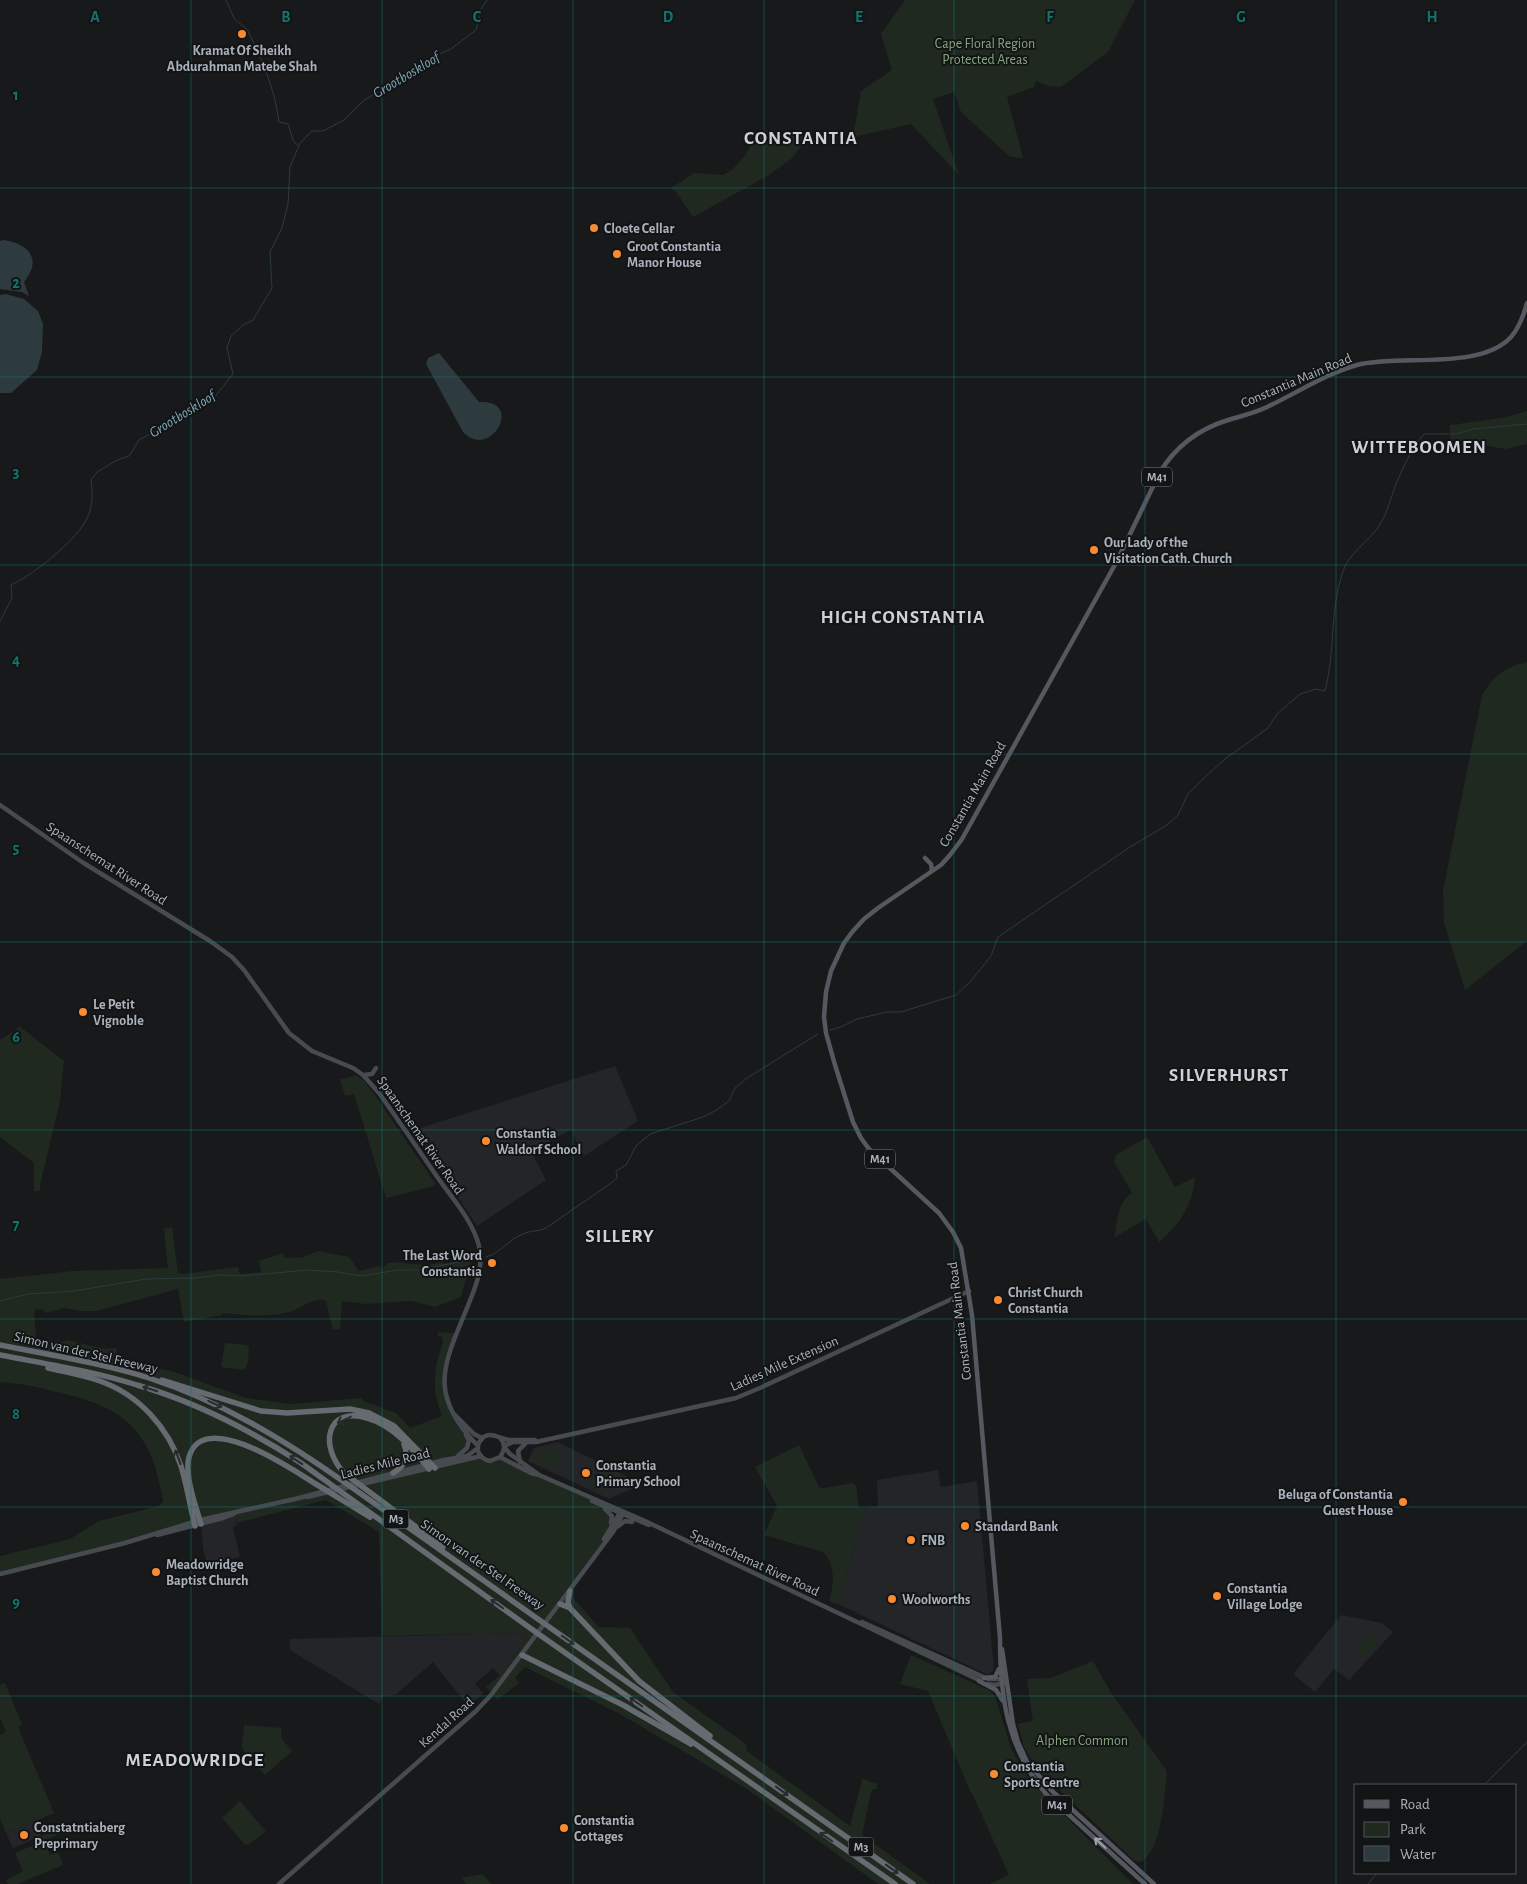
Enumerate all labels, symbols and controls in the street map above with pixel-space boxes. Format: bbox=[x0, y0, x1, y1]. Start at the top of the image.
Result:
text: A bbox=[90, 9, 100, 25]
text: B bbox=[281, 9, 291, 25]
text: C bbox=[473, 9, 482, 25]
text: D bbox=[663, 9, 674, 25]
text: E bbox=[855, 9, 863, 25]
text: F bbox=[1046, 9, 1054, 25]
text: G bbox=[1236, 9, 1246, 25]
text: H bbox=[1426, 9, 1438, 25]
marker: Kramat Of Sheikh Abdurahman Matebe Shah bbox=[236, 28, 248, 40]
park label: Cape Floral Region Protected Areas bbox=[935, 37, 1035, 67]
place label: Kramat Of Sheikh Abdurahman Matebe Shah bbox=[167, 44, 317, 74]
water label: Grootboskloof bbox=[370, 48, 445, 101]
text: 1 bbox=[13, 87, 19, 103]
district label: CONSTANTIA bbox=[744, 129, 858, 148]
marker: Cloete Cellar bbox=[588, 222, 600, 234]
place label: Cloete Cellar bbox=[604, 222, 674, 236]
place label: Groot Constantia Manor House bbox=[627, 240, 721, 270]
marker: Groot Constantia Manor House bbox=[611, 248, 623, 260]
text: 2 bbox=[12, 275, 20, 291]
street label: Constantia Main Road bbox=[1239, 351, 1354, 411]
water label: Grootboskloof bbox=[147, 387, 220, 441]
district label: WITTEBOOMEN bbox=[1351, 438, 1487, 457]
text: 3 bbox=[13, 464, 20, 480]
road number: M41 bbox=[1142, 468, 1172, 487]
place label: Our Lady of the Visitation Cath. Church bbox=[1104, 536, 1232, 566]
marker: Our Lady of the Visitation Cath. Church bbox=[1088, 544, 1100, 556]
district label: HIGH CONSTANTIA bbox=[820, 608, 986, 627]
text: 4 bbox=[12, 652, 20, 668]
street label: Constantia Main Road bbox=[937, 739, 1009, 850]
street label: Spaanschemat River Road bbox=[44, 820, 169, 908]
text: 5 bbox=[13, 840, 20, 856]
place label: Le Petit Vignoble bbox=[93, 998, 144, 1028]
marker: Le Petit Vignoble bbox=[77, 1006, 89, 1018]
text: 6 bbox=[12, 1029, 20, 1045]
district label: SILVERHURST bbox=[1169, 1066, 1289, 1085]
street label: Spaanschemat River Road bbox=[374, 1074, 466, 1197]
place label: Constantia Waldorf School bbox=[496, 1127, 581, 1157]
marker: Constantia Waldorf School bbox=[480, 1135, 492, 1147]
road number: M41 bbox=[865, 1150, 895, 1168]
text: 7 bbox=[13, 1217, 20, 1233]
district label: SILLERY bbox=[585, 1227, 655, 1246]
place label: The Last Word Constantia bbox=[403, 1249, 483, 1279]
marker: The Last Word Constantia bbox=[486, 1257, 498, 1269]
street label: Constantia Main Road bbox=[946, 1261, 974, 1381]
place label: Christ Church Constantia bbox=[1008, 1286, 1083, 1316]
marker: Christ Church Constantia bbox=[992, 1294, 1004, 1306]
street label: Simon van der Stel Freeway bbox=[13, 1330, 159, 1376]
street label: Ladies Mile Extension bbox=[728, 1334, 841, 1394]
one-way arrow bbox=[143, 1384, 159, 1393]
one-way arrow bbox=[207, 1400, 222, 1410]
text: 8 bbox=[12, 1406, 20, 1422]
one-way arrow bbox=[336, 1415, 351, 1425]
street label: Ladies Mile Road bbox=[339, 1446, 431, 1482]
one-way arrow bbox=[173, 1450, 182, 1466]
one-way arrow bbox=[289, 1455, 303, 1465]
place label: Constantia Primary School bbox=[596, 1459, 681, 1489]
marker: Constantia Primary School bbox=[580, 1467, 592, 1479]
place label: Beluga of Constantia Guest House bbox=[1278, 1488, 1393, 1518]
marker: Beluga of Constantia Guest House bbox=[1397, 1496, 1409, 1508]
road number: M3 bbox=[384, 1510, 408, 1528]
street label: Simon van der Stel Freeway bbox=[418, 1517, 547, 1613]
marker: Standard Bank bbox=[959, 1520, 971, 1532]
place label: Standard Bank bbox=[975, 1520, 1058, 1534]
street label: Spaanschemat River Road bbox=[688, 1527, 821, 1599]
marker: FNB bbox=[905, 1534, 917, 1546]
place label: FNB bbox=[921, 1534, 945, 1548]
place label: Meadowridge Baptist Church bbox=[166, 1558, 248, 1588]
marker: Meadowridge Baptist Church bbox=[150, 1566, 162, 1578]
place label: Constantia Village Lodge bbox=[1227, 1582, 1303, 1612]
marker: Constantia Village Lodge bbox=[1211, 1590, 1223, 1602]
marker: Woolworths bbox=[886, 1593, 898, 1605]
place label: Woolworths bbox=[902, 1593, 970, 1607]
text: 9 bbox=[12, 1594, 20, 1610]
one-way arrow bbox=[491, 1599, 505, 1609]
one-way arrow bbox=[561, 1635, 575, 1645]
street label: Kendal Road bbox=[417, 1695, 477, 1751]
one-way arrow bbox=[630, 1697, 644, 1707]
park label: Alphen Common bbox=[1036, 1734, 1128, 1748]
district label: MEADOWRIDGE bbox=[126, 1751, 264, 1770]
place label: Constantia Sports Centre bbox=[1004, 1760, 1080, 1790]
marker: Constantia Sports Centre bbox=[988, 1768, 1000, 1780]
legend bbox=[1354, 1784, 1517, 1874]
one-way arrow bbox=[775, 1786, 789, 1796]
road number: M41 bbox=[1042, 1796, 1072, 1814]
text: Road bbox=[1400, 1797, 1430, 1812]
place label: Constantia Cottages bbox=[574, 1814, 635, 1844]
place label: Constatntiaberg Preprimary bbox=[34, 1821, 126, 1851]
marker: Constantia Cottages bbox=[558, 1822, 570, 1834]
text: Park bbox=[1400, 1822, 1426, 1837]
marker: Constatntiaberg Preprimary bbox=[18, 1829, 30, 1841]
one-way arrow bbox=[819, 1832, 833, 1842]
one-way arrow bbox=[1093, 1837, 1106, 1849]
road number: M3 bbox=[848, 1838, 874, 1856]
text: Water bbox=[1400, 1847, 1436, 1862]
one-way arrow bbox=[885, 1864, 899, 1874]

